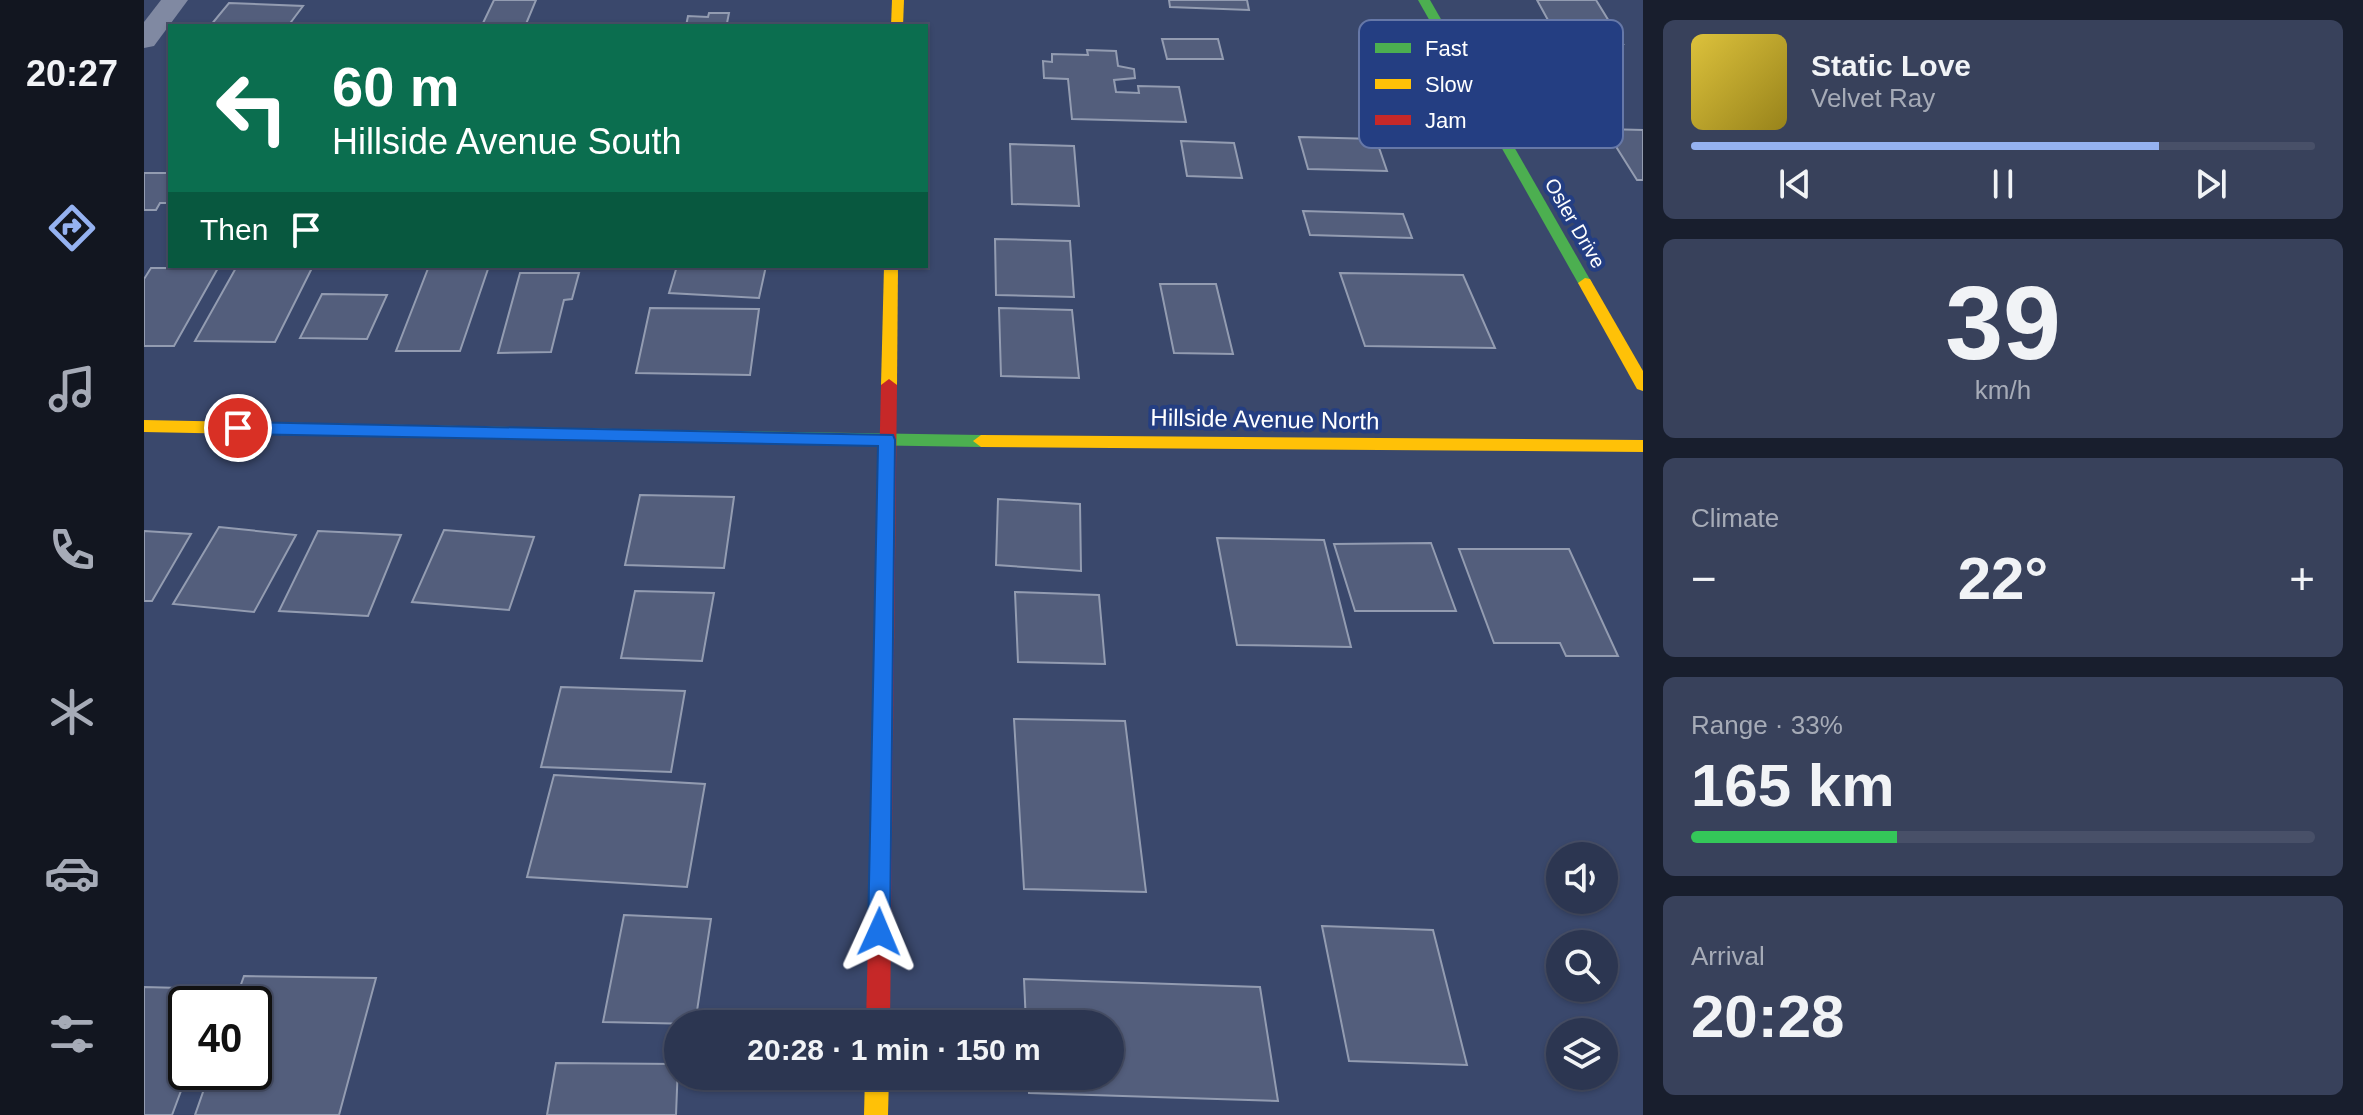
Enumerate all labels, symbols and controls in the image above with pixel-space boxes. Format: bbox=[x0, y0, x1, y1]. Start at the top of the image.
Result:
legend bbox=[1359, 20, 1623, 148]
text: Fast bbox=[1425, 36, 1468, 61]
text: Static Love bbox=[1811, 49, 1971, 82]
text: 20:27 bbox=[26, 53, 118, 94]
text: 60 m bbox=[332, 55, 460, 118]
icon: left bbox=[200, 56, 304, 160]
text: Slow bbox=[1425, 72, 1473, 97]
text: Velvet Ray bbox=[1811, 83, 1935, 113]
text: Jam bbox=[1425, 108, 1467, 133]
text: Hillside Avenue South bbox=[332, 121, 682, 162]
icon: previous bbox=[1773, 162, 1817, 206]
icon: pause bbox=[1981, 162, 2025, 206]
icon: next bbox=[2189, 162, 2233, 206]
street label: Osler Drive bbox=[1540, 174, 1610, 272]
icon: directions bbox=[44, 200, 100, 256]
icon: arrive bbox=[284, 208, 328, 252]
text: Then bbox=[200, 213, 268, 246]
text: 39 bbox=[1945, 265, 2061, 381]
icon: music bbox=[44, 361, 100, 417]
text: km/h bbox=[1975, 375, 2031, 405]
pin bbox=[204, 394, 272, 462]
street label: Hillside Avenue North bbox=[1150, 404, 1380, 434]
icon: arrive bbox=[216, 406, 260, 450]
text: Climate bbox=[1691, 503, 1779, 533]
icon: phone bbox=[44, 522, 100, 578]
text: 22° bbox=[1958, 545, 2048, 612]
text: − bbox=[1691, 554, 1717, 603]
text: + bbox=[2289, 554, 2315, 603]
icon: climate bbox=[44, 684, 100, 740]
text: Range · 33% bbox=[1691, 710, 1843, 740]
text: 165 km bbox=[1691, 752, 1895, 819]
map controls bbox=[1546, 842, 1618, 1090]
button: sound bbox=[1546, 842, 1618, 914]
icon: car bbox=[44, 845, 100, 901]
position arrow bbox=[837, 890, 921, 974]
button: search bbox=[1546, 930, 1618, 1002]
text: Arrival bbox=[1691, 941, 1765, 971]
text: 20:28 bbox=[1691, 983, 1844, 1050]
speed limit sign: 40 bbox=[168, 986, 272, 1090]
icon: filters bbox=[44, 1006, 100, 1062]
button: layers bbox=[1546, 1018, 1618, 1090]
text: 20:28 · 1 min · 150 m bbox=[747, 1033, 1041, 1066]

